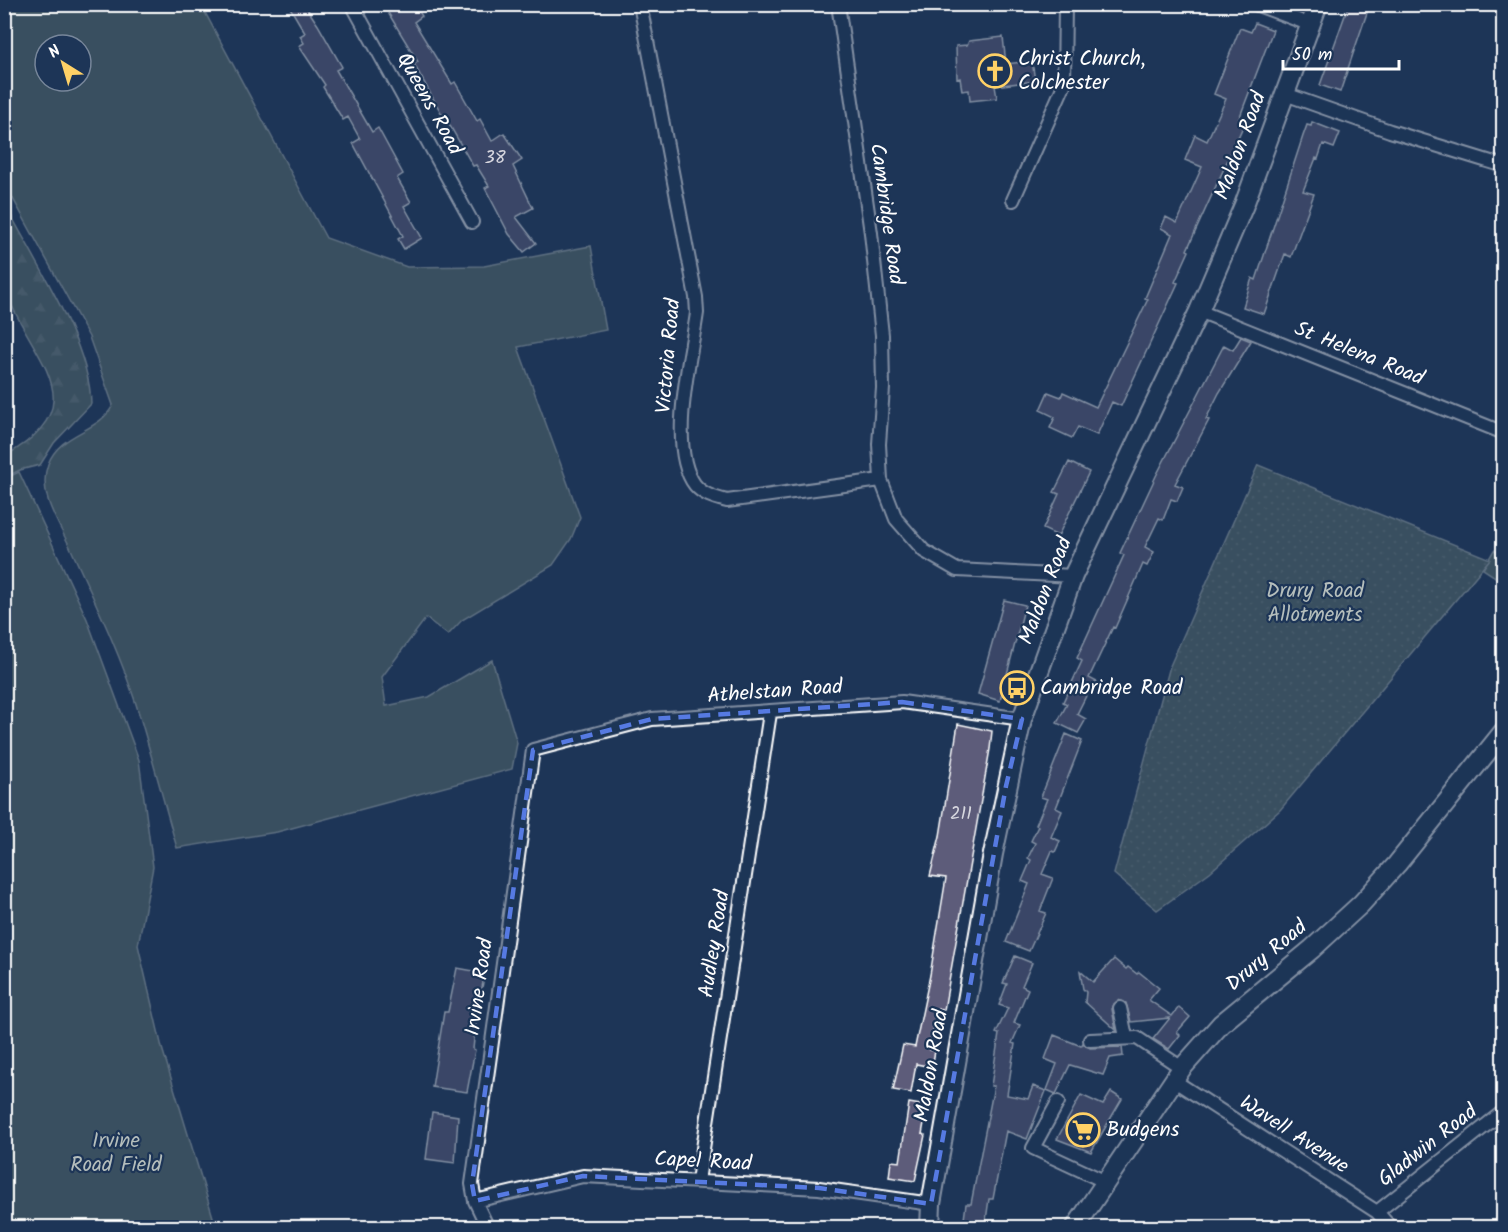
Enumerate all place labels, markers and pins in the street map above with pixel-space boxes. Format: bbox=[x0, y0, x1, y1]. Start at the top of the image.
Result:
place label: Christ Church, Colchester bbox=[1018, 43, 1146, 100]
church icon: Christ Church, Colchester bbox=[977, 53, 1013, 89]
bus stop icon: Cambridge Road bbox=[999, 670, 1035, 706]
place label: Cambridge Road bbox=[1040, 672, 1183, 705]
supermarket icon: Budgens bbox=[1065, 1112, 1101, 1148]
place label: Budgens bbox=[1106, 1114, 1180, 1147]

